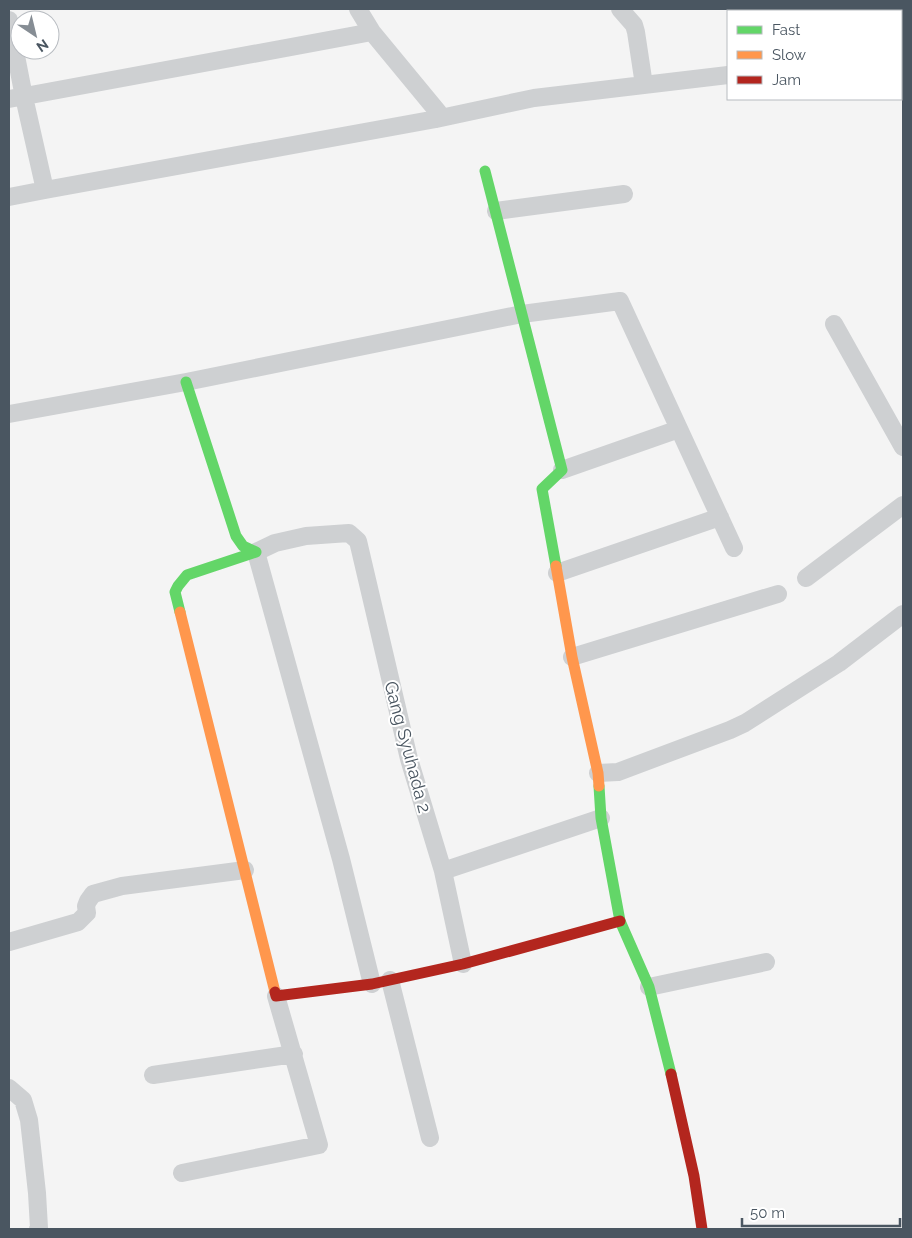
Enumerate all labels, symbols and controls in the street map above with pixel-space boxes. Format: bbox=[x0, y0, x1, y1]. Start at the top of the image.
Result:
north arrow bbox=[10, 10, 60, 60]
legend bbox=[727, 10, 902, 100]
text: Fast bbox=[772, 21, 800, 39]
text: N bbox=[33, 36, 51, 55]
text: Slow bbox=[772, 46, 806, 64]
text: Jam bbox=[772, 71, 801, 89]
street label: Gang Syuhada 2 bbox=[380, 679, 436, 815]
scale bar bbox=[742, 1196, 900, 1228]
text: 50 m bbox=[750, 1204, 785, 1222]

